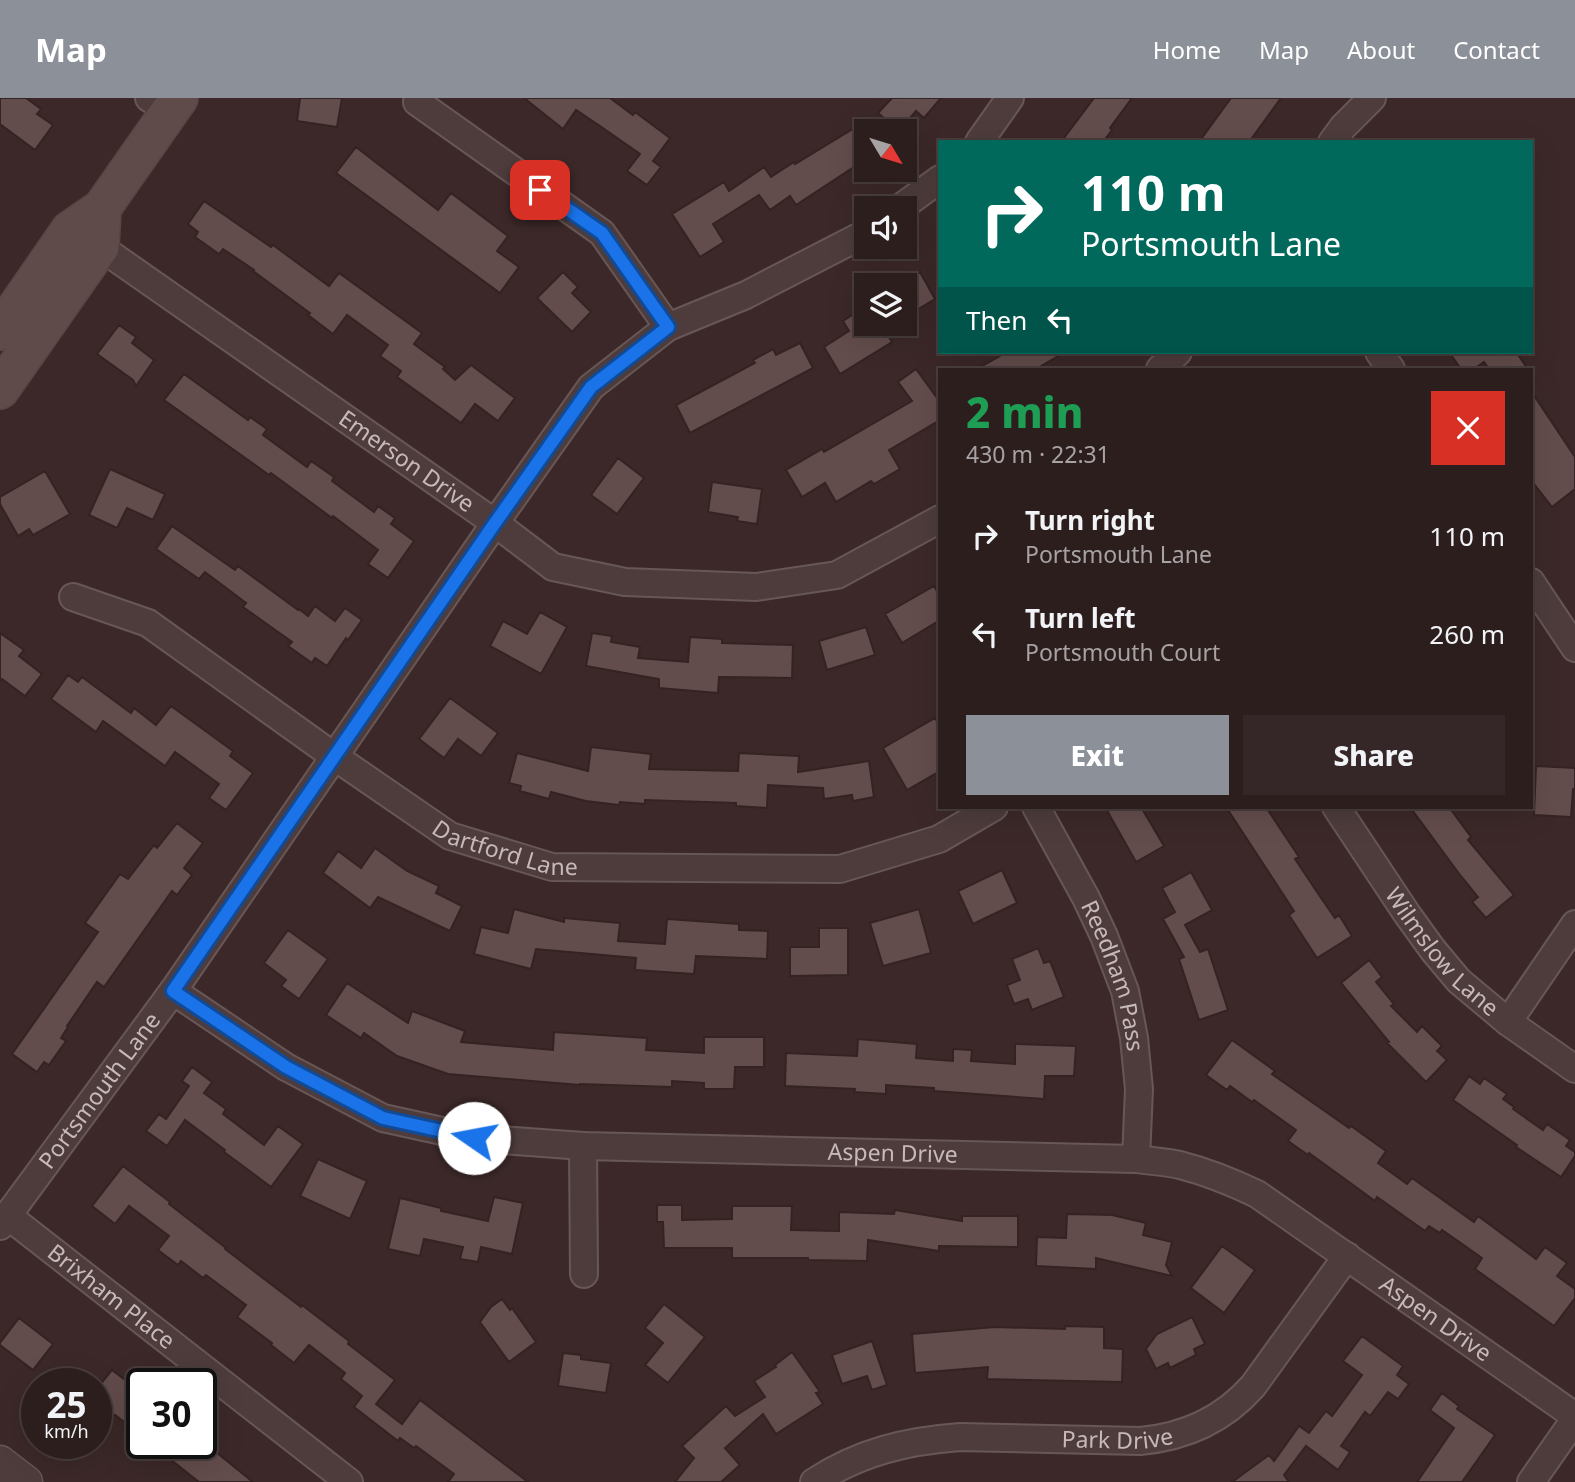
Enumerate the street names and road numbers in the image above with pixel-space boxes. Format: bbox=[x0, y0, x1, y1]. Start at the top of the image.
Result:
street label: Emerson Drive bbox=[333, 402, 481, 519]
street label: Dartford Lane bbox=[426, 812, 578, 882]
street label: Wilmslow Lane bbox=[1378, 880, 1506, 1023]
street label: Reedham Pass bbox=[1074, 895, 1152, 1053]
street label: Portsmouth Lane bbox=[30, 1005, 167, 1175]
street label: Aspen Drive bbox=[827, 1135, 958, 1170]
street label: Brixham Place bbox=[41, 1236, 182, 1356]
street label: Aspen Drive bbox=[1374, 1268, 1499, 1368]
street label: Park Drive bbox=[1061, 1419, 1176, 1456]

